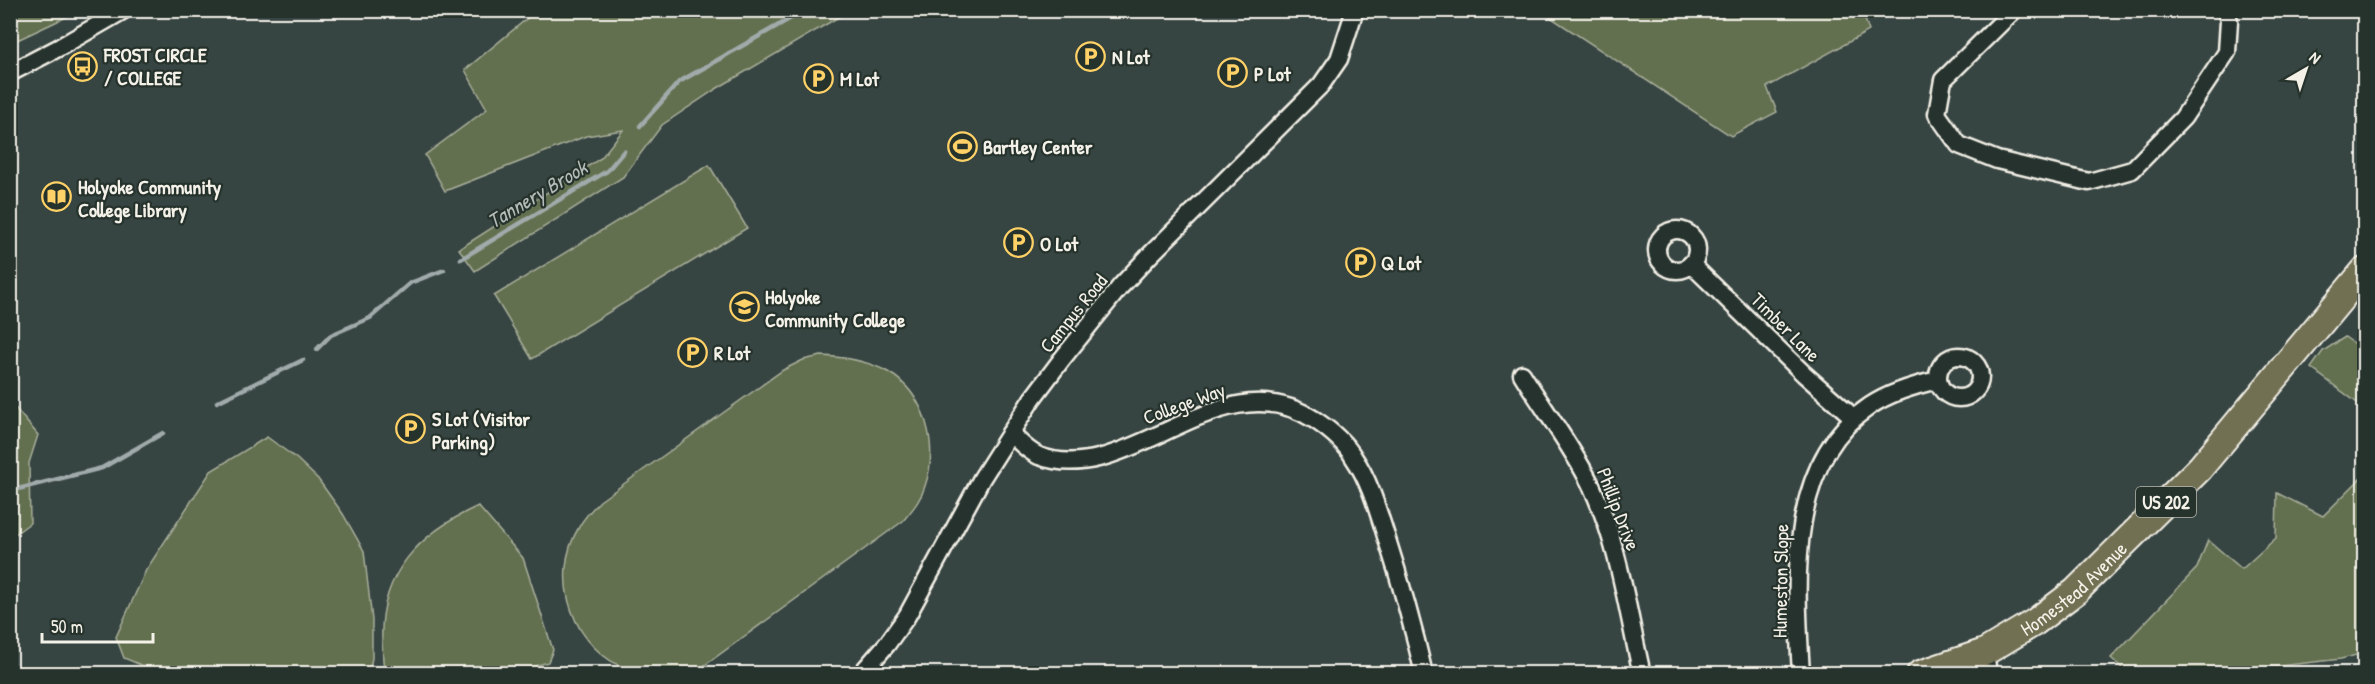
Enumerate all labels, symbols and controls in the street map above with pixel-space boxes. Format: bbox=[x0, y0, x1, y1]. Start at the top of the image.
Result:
north arrow bbox=[2276, 39, 2336, 99]
parking icon: N Lot bbox=[1075, 40, 1107, 72]
place label: FROST CIRCLE / COLLEGE bbox=[103, 41, 207, 91]
place label: N Lot bbox=[1112, 43, 1151, 70]
text: N bbox=[2305, 46, 2326, 69]
bus stop icon: FROST CIRCLE / COLLEGE bbox=[67, 50, 99, 82]
parking icon: P Lot bbox=[1217, 57, 1249, 89]
place label: P Lot bbox=[1254, 60, 1292, 87]
parking icon: M Lot bbox=[803, 62, 835, 94]
place label: M Lot bbox=[840, 65, 880, 92]
sports icon: Bartley Center bbox=[946, 130, 978, 162]
place label: Bartley Center bbox=[983, 133, 1093, 161]
water label: Tannery Brook bbox=[482, 152, 594, 235]
place label: Holyoke Community College Library bbox=[78, 173, 222, 224]
library icon: Holyoke Community College Library bbox=[41, 181, 73, 213]
parking icon: O Lot bbox=[1003, 227, 1035, 259]
place label: O Lot bbox=[1040, 230, 1079, 257]
parking icon: Q Lot bbox=[1344, 246, 1376, 278]
place label: Q Lot bbox=[1381, 249, 1422, 276]
street label: Campus Road bbox=[1033, 268, 1113, 358]
place label: Holyoke Community College bbox=[765, 283, 905, 334]
street label: Timber Lane bbox=[1745, 286, 1827, 368]
school or university icon: Holyoke Community College bbox=[728, 291, 760, 323]
parking icon: R Lot bbox=[677, 336, 709, 368]
place label: R Lot bbox=[714, 339, 751, 366]
street label: College Way bbox=[1139, 376, 1229, 430]
place label: S Lot (Visitor Parking) bbox=[432, 405, 530, 456]
parking icon: S Lot (Visitor Parking) bbox=[395, 413, 427, 445]
street label: Phillip Drive bbox=[1591, 464, 1647, 554]
road number: US 202 bbox=[2136, 487, 2196, 517]
street label: Humeston Slope bbox=[1766, 524, 1794, 638]
street label: Homestead Avenue bbox=[2015, 535, 2132, 641]
scale bar bbox=[42, 606, 153, 644]
text: 50 m bbox=[51, 614, 83, 639]

